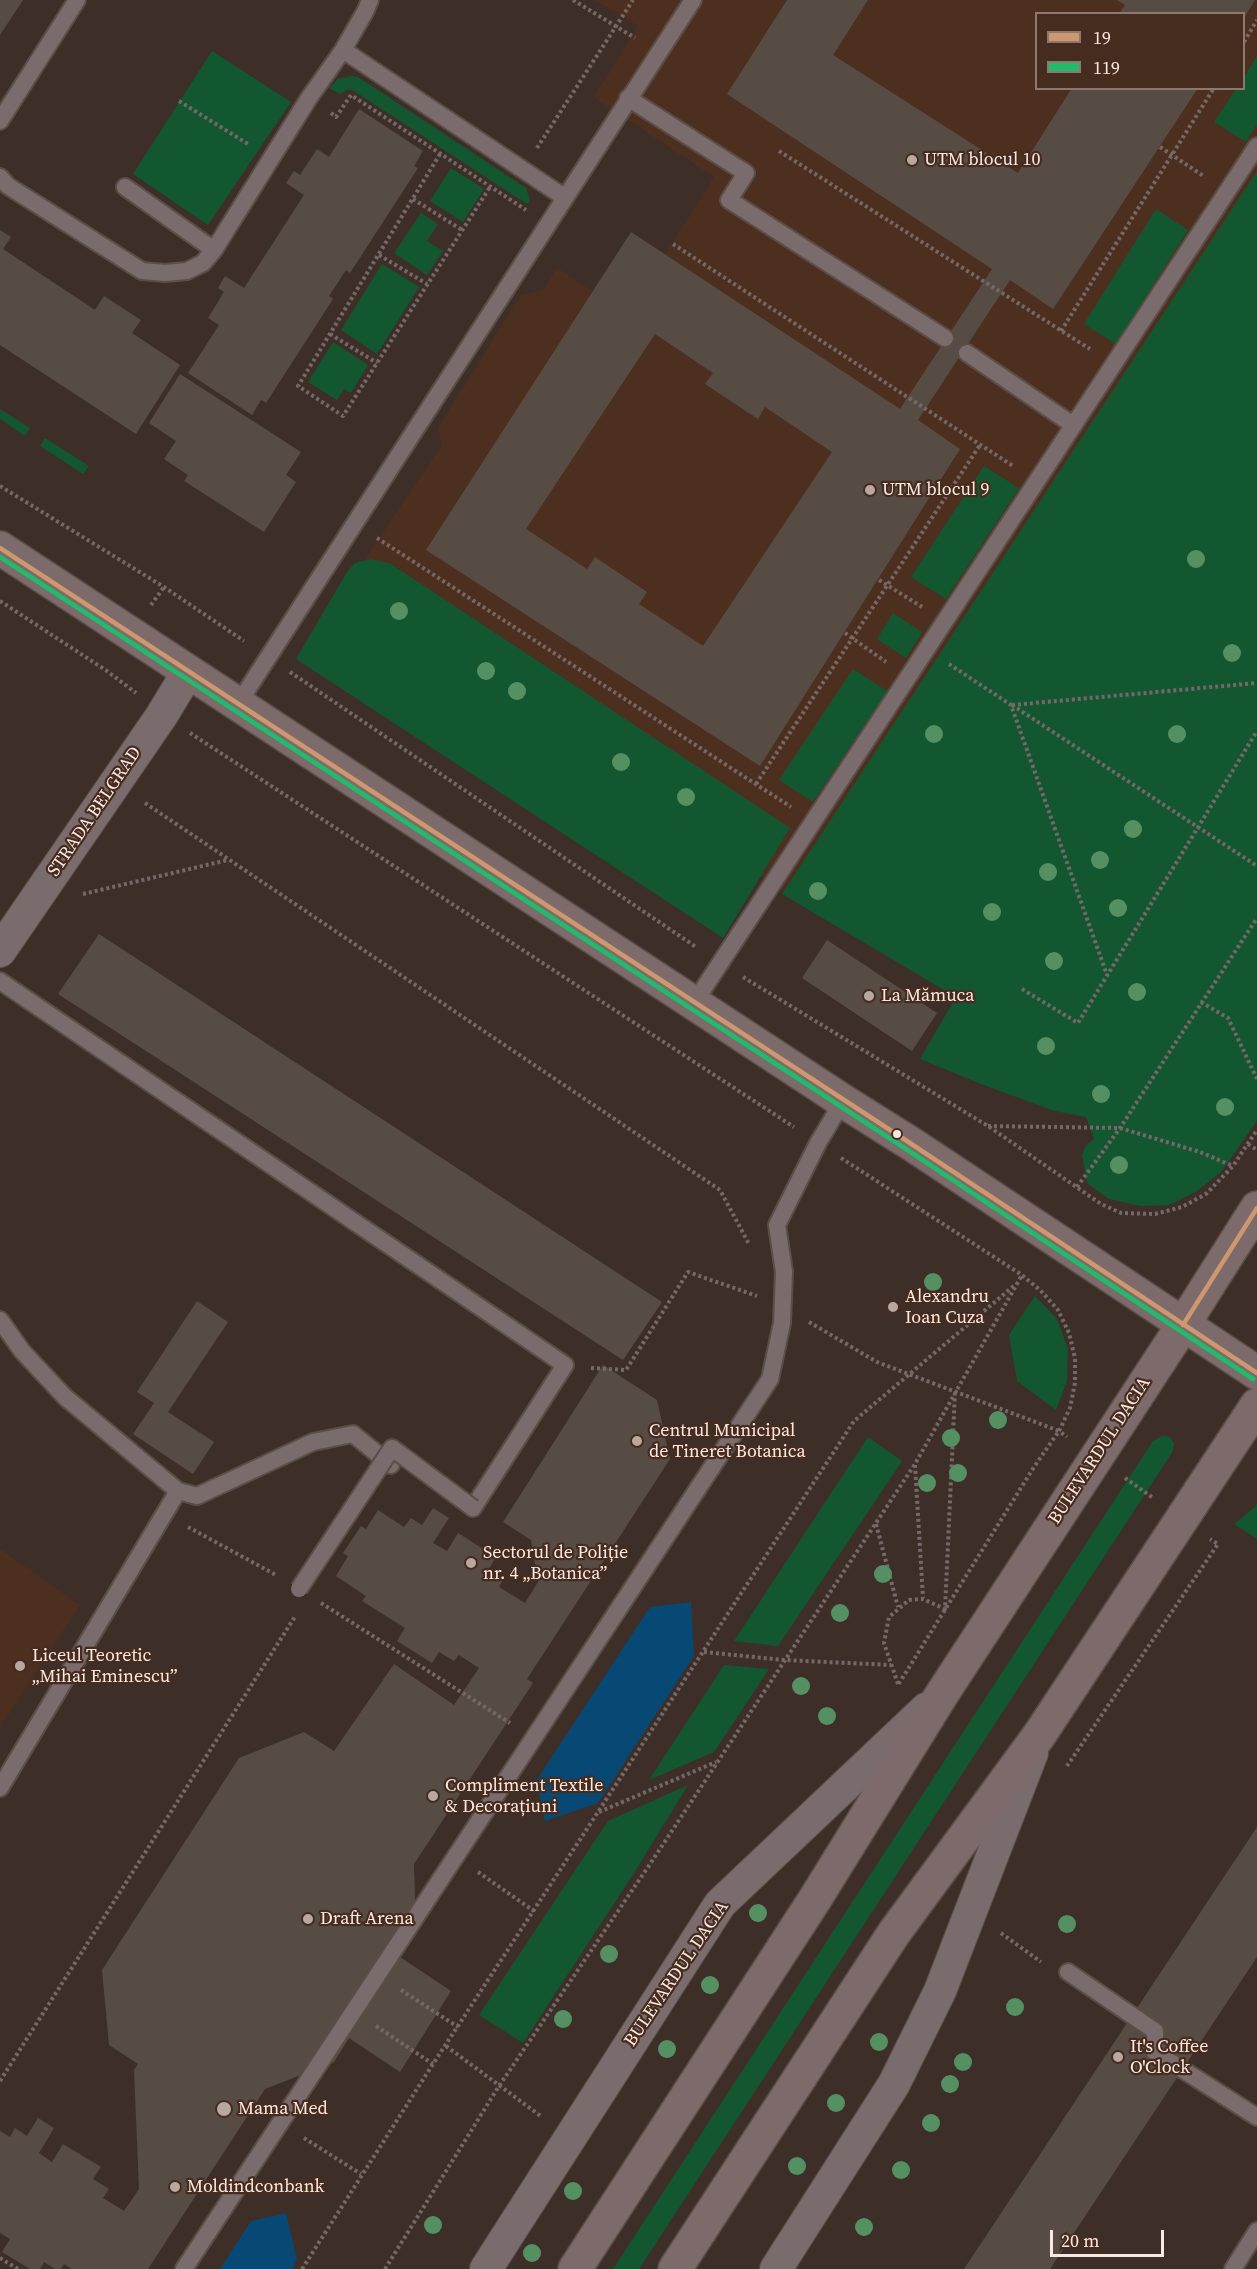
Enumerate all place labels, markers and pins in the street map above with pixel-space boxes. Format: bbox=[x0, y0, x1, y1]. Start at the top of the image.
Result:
place label: UTM blocul 10 bbox=[924, 149, 1040, 171]
marker: UTM blocul 10 bbox=[905, 153, 919, 167]
place label: UTM blocul 9 bbox=[882, 479, 989, 501]
marker: UTM blocul 9 bbox=[863, 483, 877, 497]
place label: La Mămuca bbox=[881, 985, 974, 1007]
marker: La Mămuca bbox=[862, 989, 876, 1003]
unlabelled marker bbox=[891, 1128, 903, 1140]
place label: Alexandru Ioan Cuza bbox=[905, 1286, 989, 1328]
marker: Alexandru Ioan Cuza bbox=[886, 1300, 900, 1314]
place label: Centrul Municipal de Tineret Botanica bbox=[649, 1420, 806, 1462]
marker: Centrul Municipal de Tineret Botanica bbox=[630, 1434, 644, 1448]
place label: Sectorul de Poliție nr. 4 „Botanica” bbox=[483, 1542, 628, 1584]
marker: Sectorul de Poliție nr. 4 „Botanica” bbox=[464, 1556, 478, 1570]
place label: Liceul Teoretic „Mihai Eminescu” bbox=[32, 1645, 178, 1688]
marker: Liceul Teoretic „Mihai Eminescu” bbox=[13, 1659, 27, 1673]
place label: Compliment Textile & Decorațiuni bbox=[445, 1775, 604, 1818]
marker: Compliment Textile & Decorațiuni bbox=[426, 1789, 440, 1803]
place label: Draft Arena bbox=[320, 1908, 414, 1930]
marker: Draft Arena bbox=[301, 1912, 315, 1926]
place label: It's Coffee O'Clock bbox=[1130, 2036, 1208, 2078]
marker: It's Coffee O'Clock bbox=[1111, 2050, 1125, 2064]
place label: Mama Med bbox=[238, 2098, 328, 2120]
marker: Mama Med bbox=[215, 2100, 233, 2118]
place label: Moldindconbank bbox=[187, 2176, 324, 2198]
marker: Moldindconbank bbox=[168, 2180, 182, 2194]

